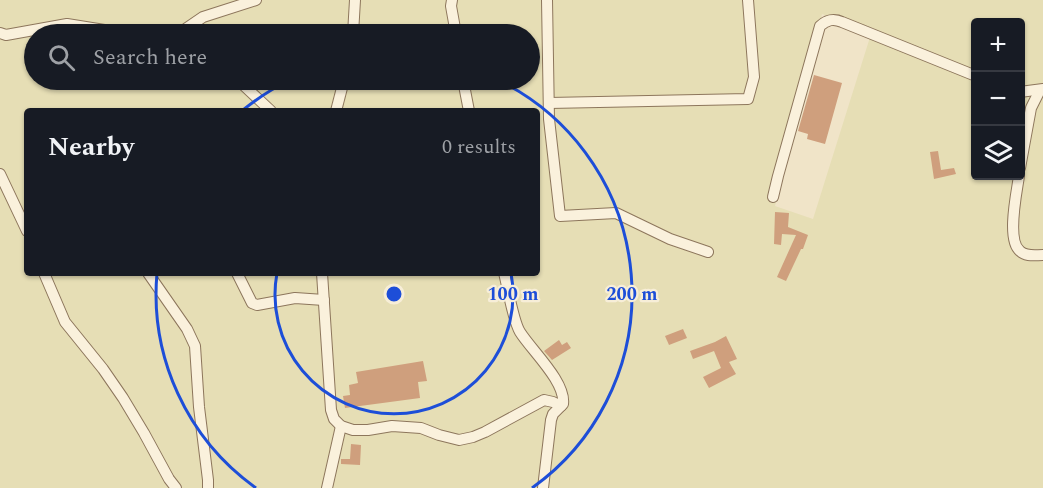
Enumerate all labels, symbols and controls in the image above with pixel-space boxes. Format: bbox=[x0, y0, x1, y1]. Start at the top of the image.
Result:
map controls bbox=[971, 18, 1025, 180]
button: + bbox=[971, 18, 1025, 72]
search box bbox=[24, 24, 540, 90]
icon: search bbox=[45, 41, 78, 74]
text: Search here bbox=[93, 41, 207, 74]
button: − bbox=[971, 72, 1025, 126]
button: layers bbox=[971, 126, 1025, 180]
text: Nearby bbox=[48, 127, 134, 167]
text: 0 results bbox=[442, 132, 516, 162]
text: 100 m bbox=[487, 281, 539, 308]
text: 200 m bbox=[606, 281, 658, 308]
centre of rings bbox=[384, 284, 404, 304]

